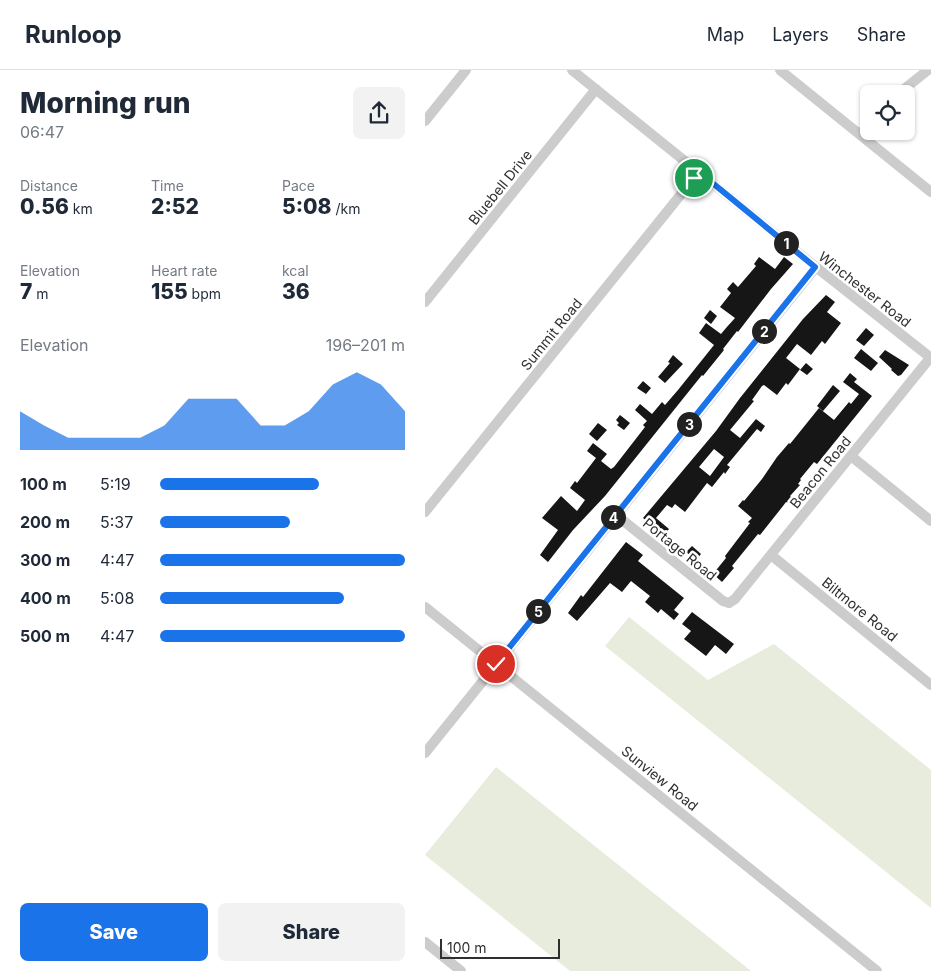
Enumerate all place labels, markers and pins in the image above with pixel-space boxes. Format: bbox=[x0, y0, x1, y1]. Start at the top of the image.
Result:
pin bbox=[673, 157, 715, 199]
pin: 1 bbox=[773, 230, 799, 256]
pin: 2 bbox=[751, 318, 777, 344]
pin: 3 bbox=[677, 412, 701, 436]
pin: 4 bbox=[601, 504, 625, 530]
pin: 5 bbox=[525, 598, 551, 624]
pin bbox=[475, 643, 517, 685]

